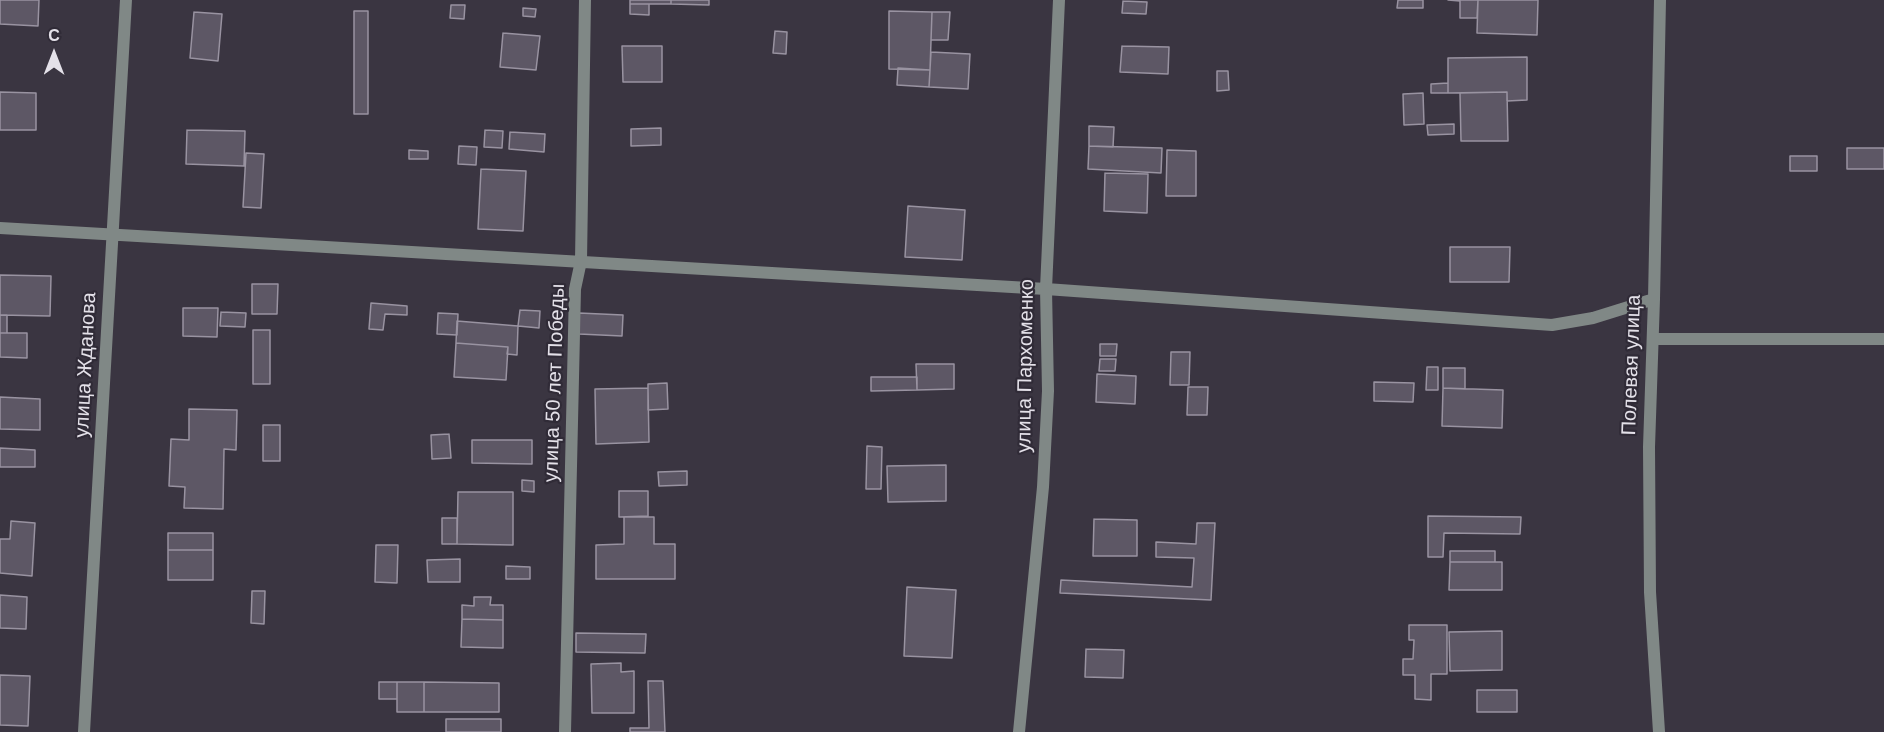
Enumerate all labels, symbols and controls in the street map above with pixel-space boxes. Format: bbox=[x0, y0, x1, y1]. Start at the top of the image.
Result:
north arrow bbox=[24, 24, 84, 84]
text: С bbox=[48, 27, 60, 44]
street label: улица Пархоменко bbox=[1012, 279, 1040, 453]
street label: улица 50 лет Победы bbox=[540, 283, 570, 483]
street label: улица Жданова bbox=[70, 292, 102, 438]
street label: Полевая улица bbox=[1618, 294, 1646, 436]

